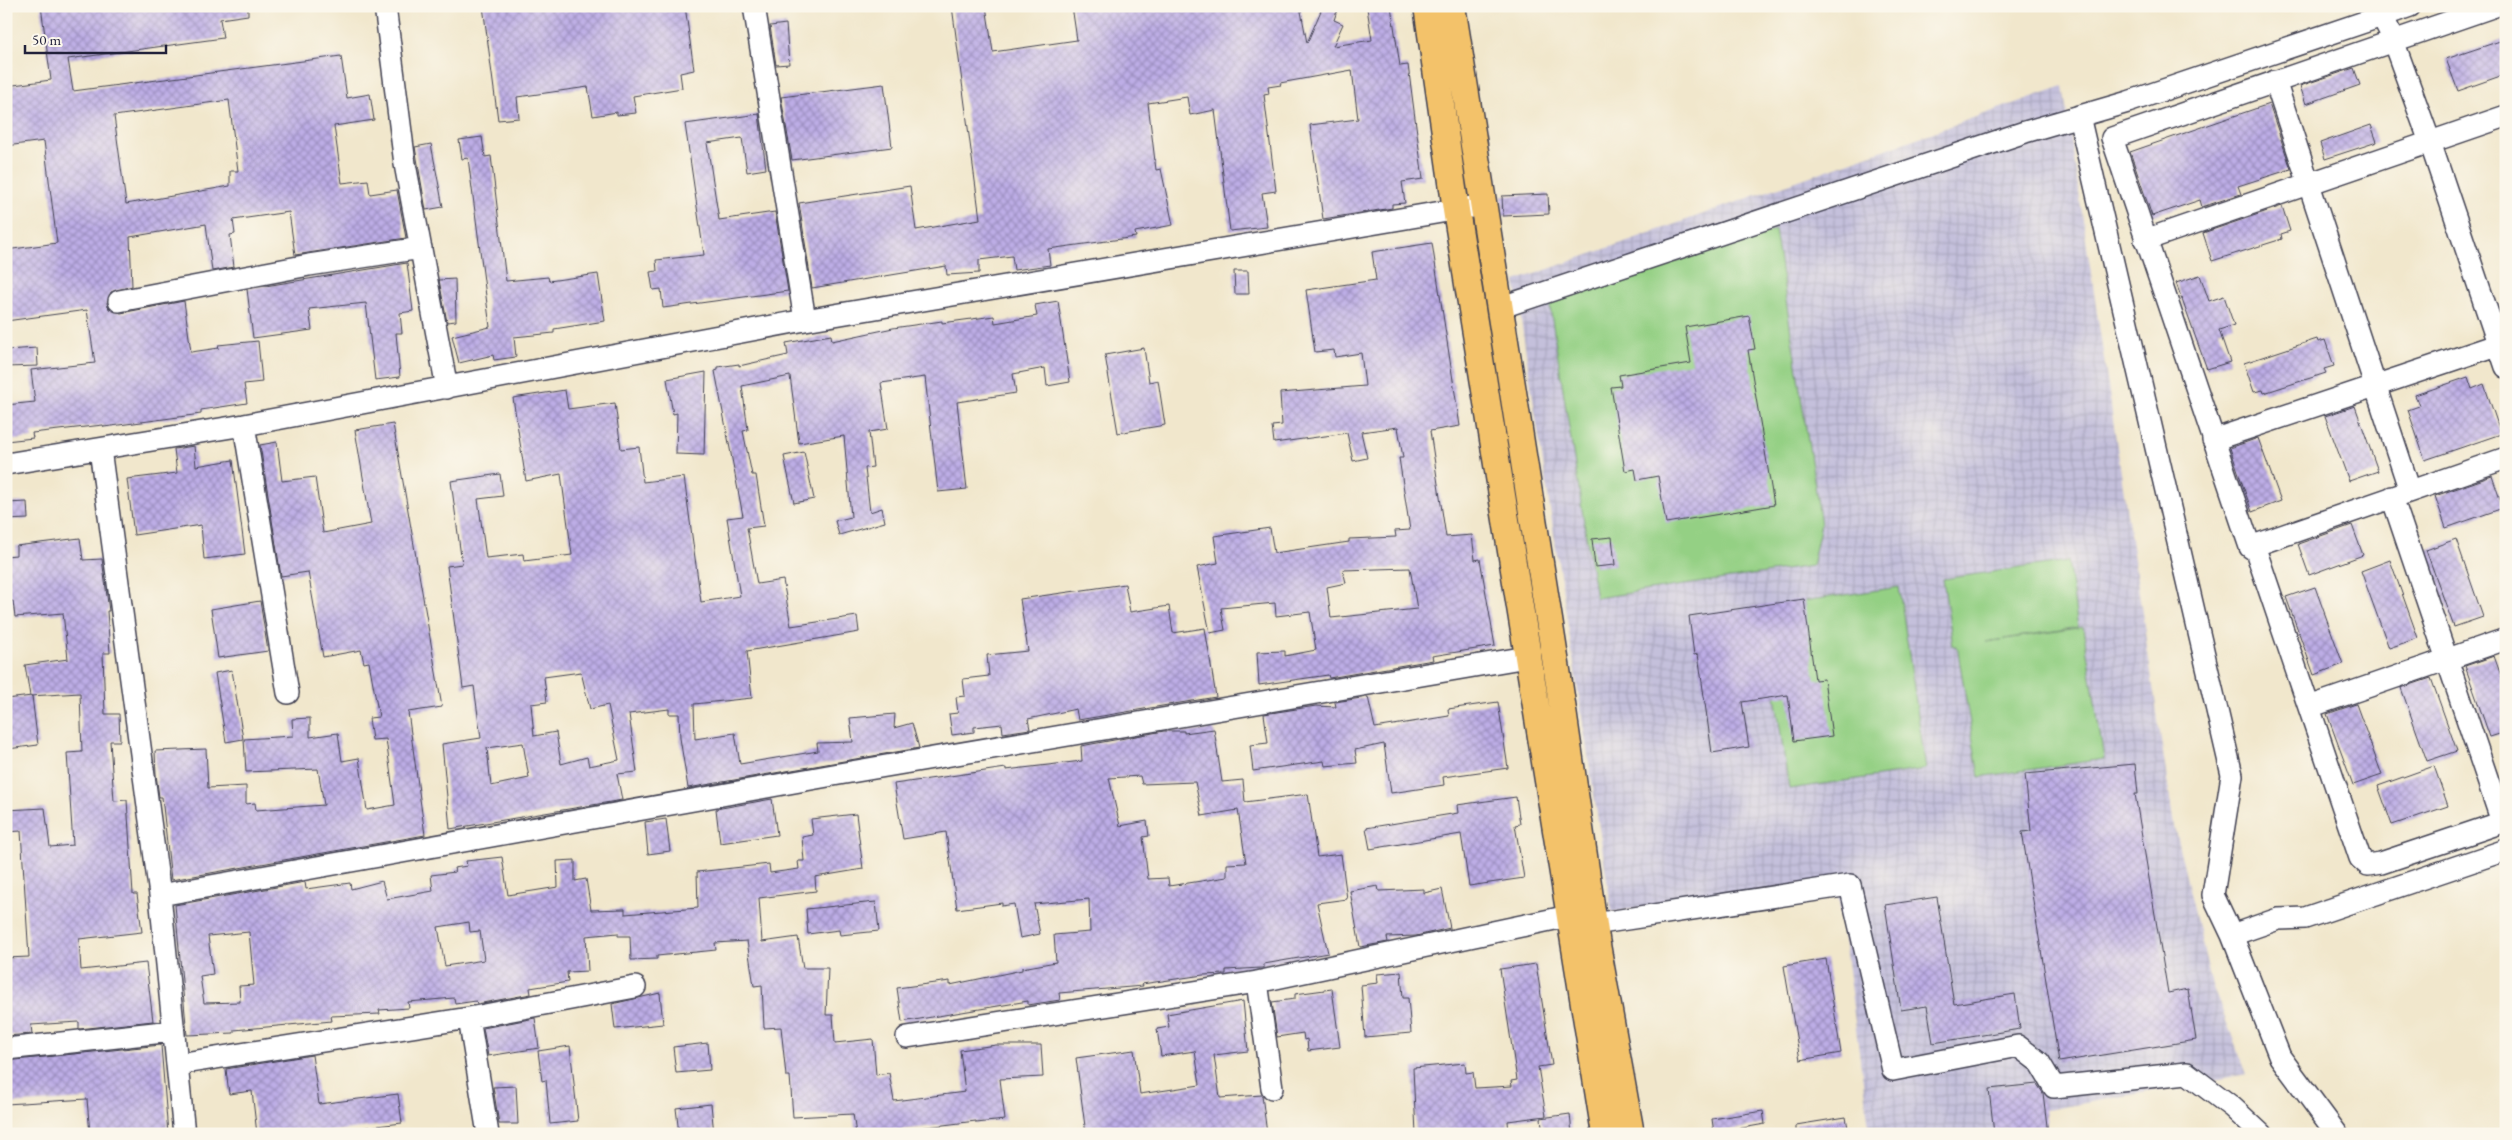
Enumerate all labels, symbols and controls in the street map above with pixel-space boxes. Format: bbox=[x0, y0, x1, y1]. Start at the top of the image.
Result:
scale bar bbox=[25, 22, 166, 54]
text: 50 m bbox=[32, 30, 61, 49]

